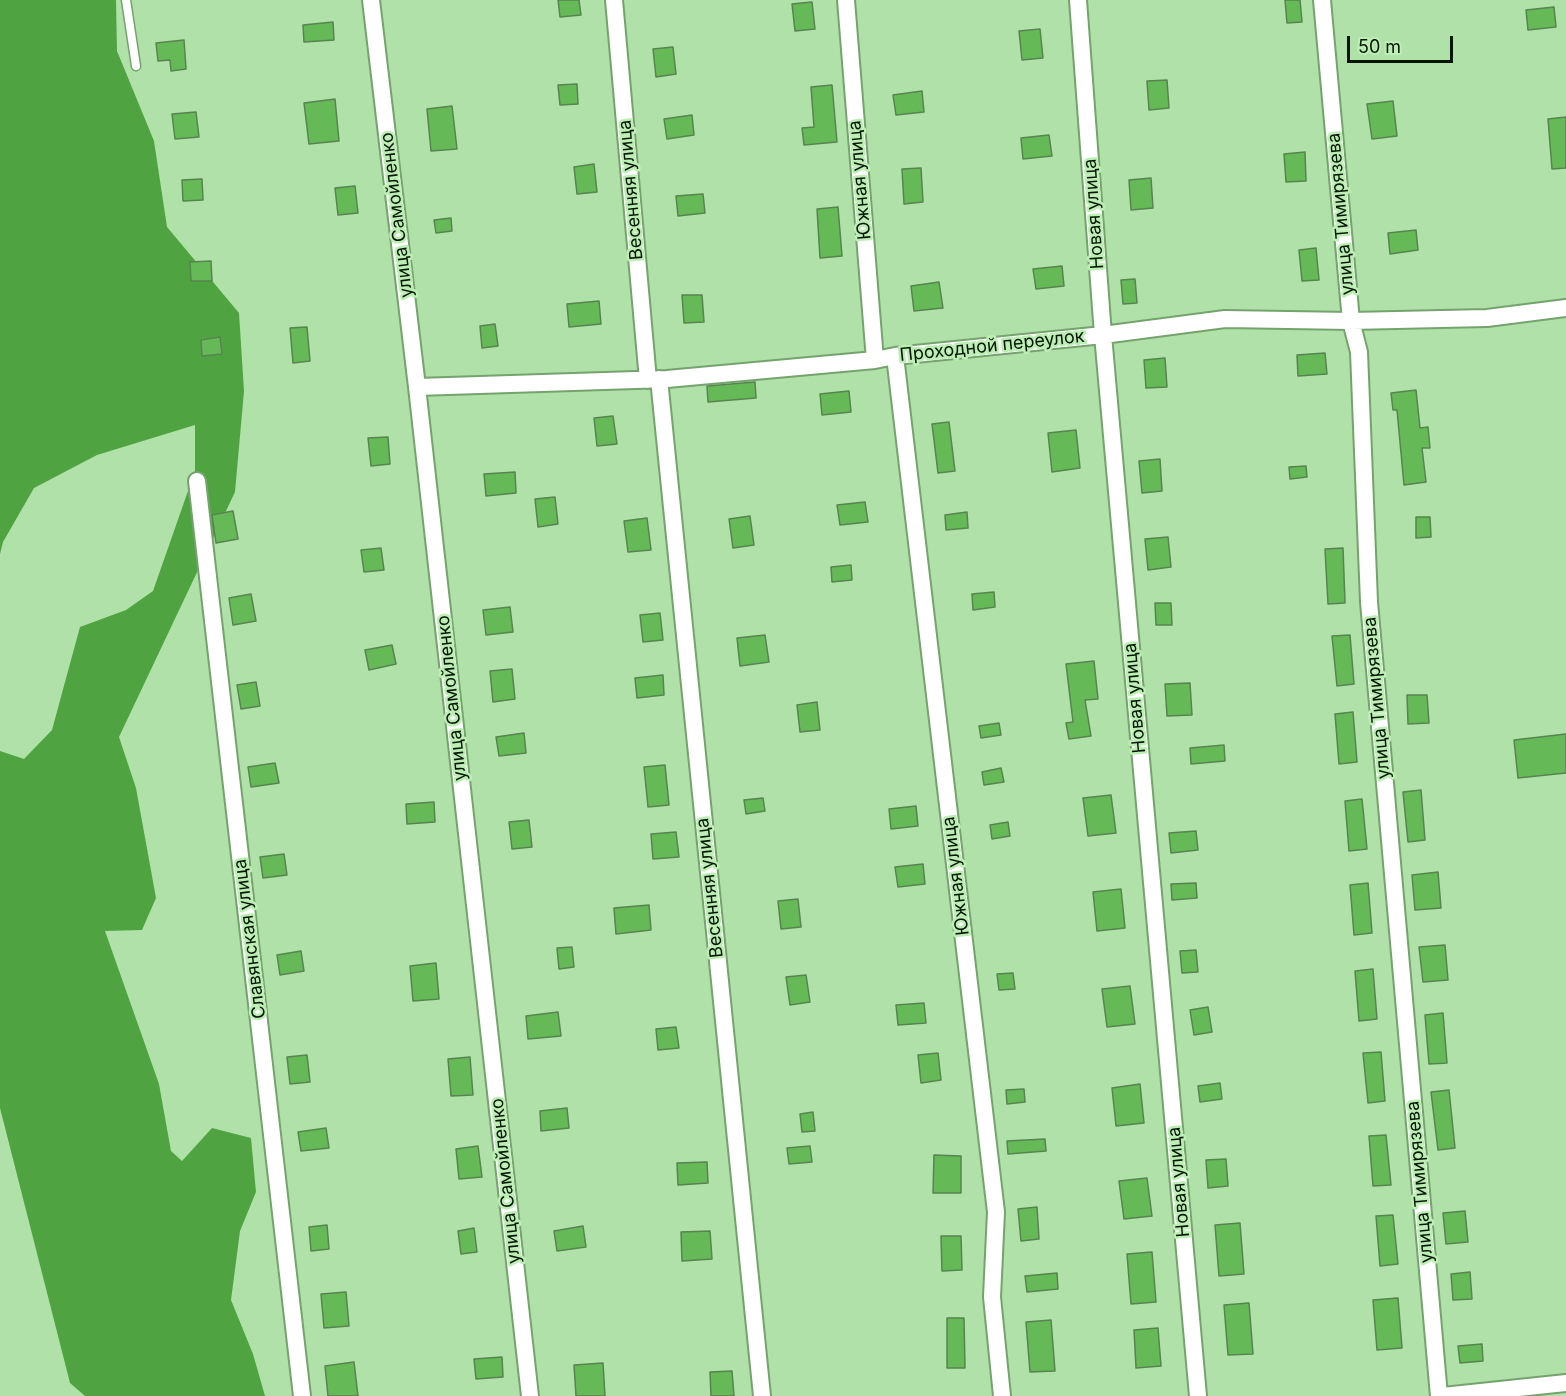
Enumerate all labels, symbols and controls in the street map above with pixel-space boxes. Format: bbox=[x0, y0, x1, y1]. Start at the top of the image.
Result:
scale bar bbox=[1350, 24, 1456, 62]
text: 50 m bbox=[1358, 36, 1401, 57]
street label: Весенняя улица bbox=[614, 119, 648, 261]
street label: Южная улица bbox=[844, 119, 876, 241]
street label: улица Самойленко bbox=[376, 131, 418, 299]
street label: улица Тимирязева bbox=[1323, 132, 1359, 296]
street label: Новая улица bbox=[1079, 158, 1109, 270]
street label: Проходной переулок bbox=[898, 326, 1086, 366]
street label: улица Самойленко bbox=[433, 614, 471, 782]
street label: улица Тимирязева bbox=[1359, 616, 1395, 780]
street label: Новая улица bbox=[1119, 642, 1151, 754]
street label: Южная улица bbox=[938, 815, 974, 937]
street label: Весенняя улица bbox=[692, 817, 728, 959]
street label: Славянская улица bbox=[229, 858, 271, 1020]
street label: улица Самойленко bbox=[487, 1097, 525, 1265]
street label: улица Тимирязева bbox=[1402, 1100, 1438, 1264]
street label: Новая улица bbox=[1163, 1126, 1195, 1238]

